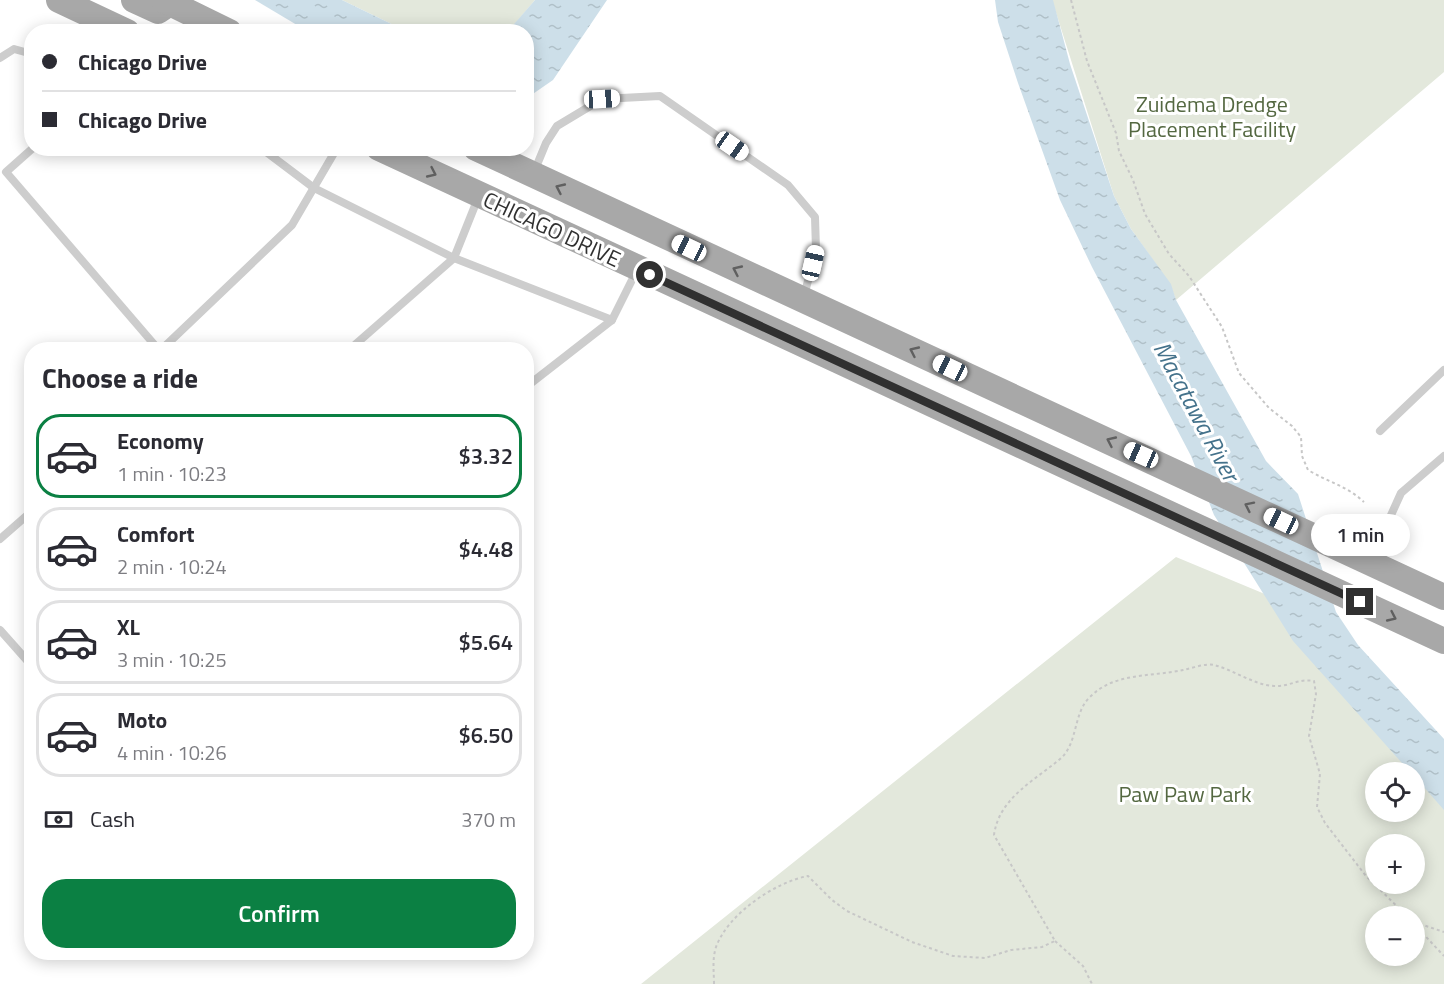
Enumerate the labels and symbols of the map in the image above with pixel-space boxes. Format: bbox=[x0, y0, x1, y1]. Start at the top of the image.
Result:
park label: Zuidema Dredge Placement Facility bbox=[1128, 87, 1296, 146]
car bbox=[584, 89, 620, 109]
car bbox=[712, 128, 752, 164]
one-way arrow bbox=[425, 166, 436, 178]
street label: CHICAGO DRIVE bbox=[478, 182, 626, 276]
one-way arrow bbox=[556, 183, 567, 195]
car bbox=[669, 232, 709, 264]
car bbox=[800, 243, 826, 283]
route start bbox=[636, 261, 663, 288]
one-way arrow bbox=[733, 265, 744, 277]
water label: Macatawa River bbox=[1145, 334, 1251, 491]
one-way arrow bbox=[910, 347, 921, 359]
car bbox=[930, 352, 970, 384]
one-way arrow bbox=[1106, 437, 1117, 449]
car bbox=[1121, 439, 1161, 471]
one-way arrow bbox=[1244, 501, 1255, 513]
car bbox=[1261, 505, 1301, 537]
callout: 1 min bbox=[1310, 515, 1410, 557]
route end bbox=[1346, 588, 1373, 615]
one-way arrow bbox=[1385, 610, 1396, 622]
park label: Paw Paw Park bbox=[1118, 777, 1252, 811]

